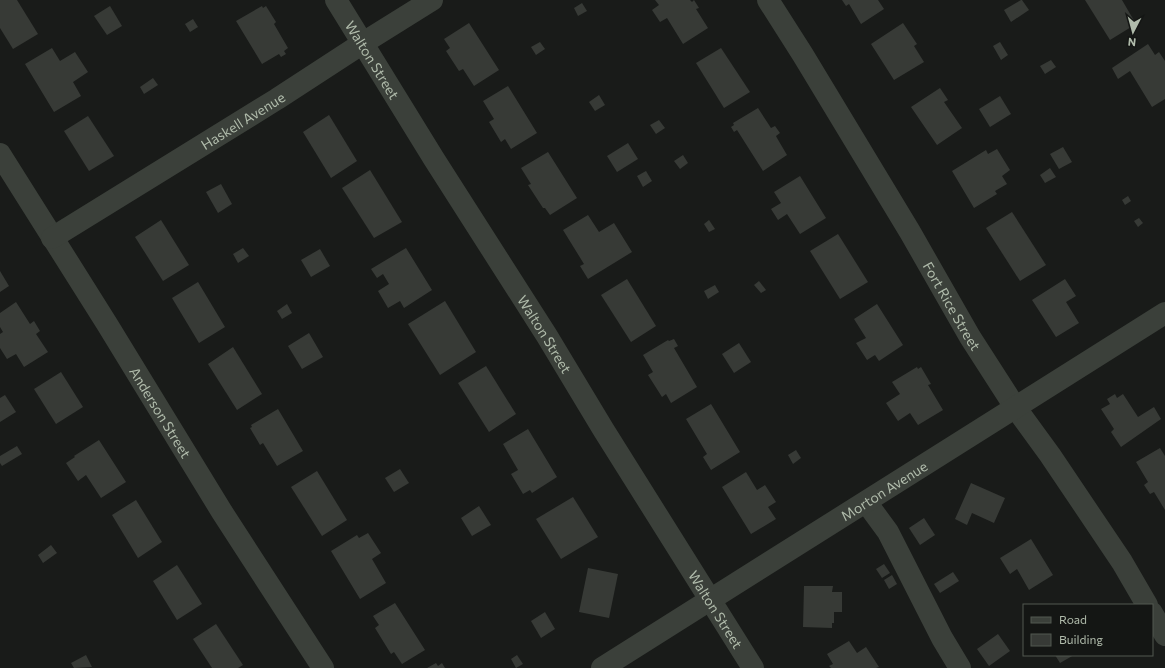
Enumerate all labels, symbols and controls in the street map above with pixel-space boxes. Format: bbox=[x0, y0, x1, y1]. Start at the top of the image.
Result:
north arrow bbox=[1113, 12, 1153, 52]
street label: Walton Street bbox=[342, 17, 403, 102]
text: N bbox=[1127, 36, 1137, 49]
street label: Haskell Avenue bbox=[198, 88, 288, 153]
street label: Fort Rice Street bbox=[920, 258, 985, 354]
street label: Walton Street bbox=[514, 292, 576, 376]
street label: Anderson Street bbox=[127, 363, 195, 461]
street label: Morton Avenue bbox=[837, 457, 930, 524]
street label: Walton Street bbox=[685, 567, 747, 651]
legend bbox=[1023, 604, 1153, 656]
text: Road bbox=[1059, 612, 1087, 626]
text: Building bbox=[1059, 632, 1103, 646]

